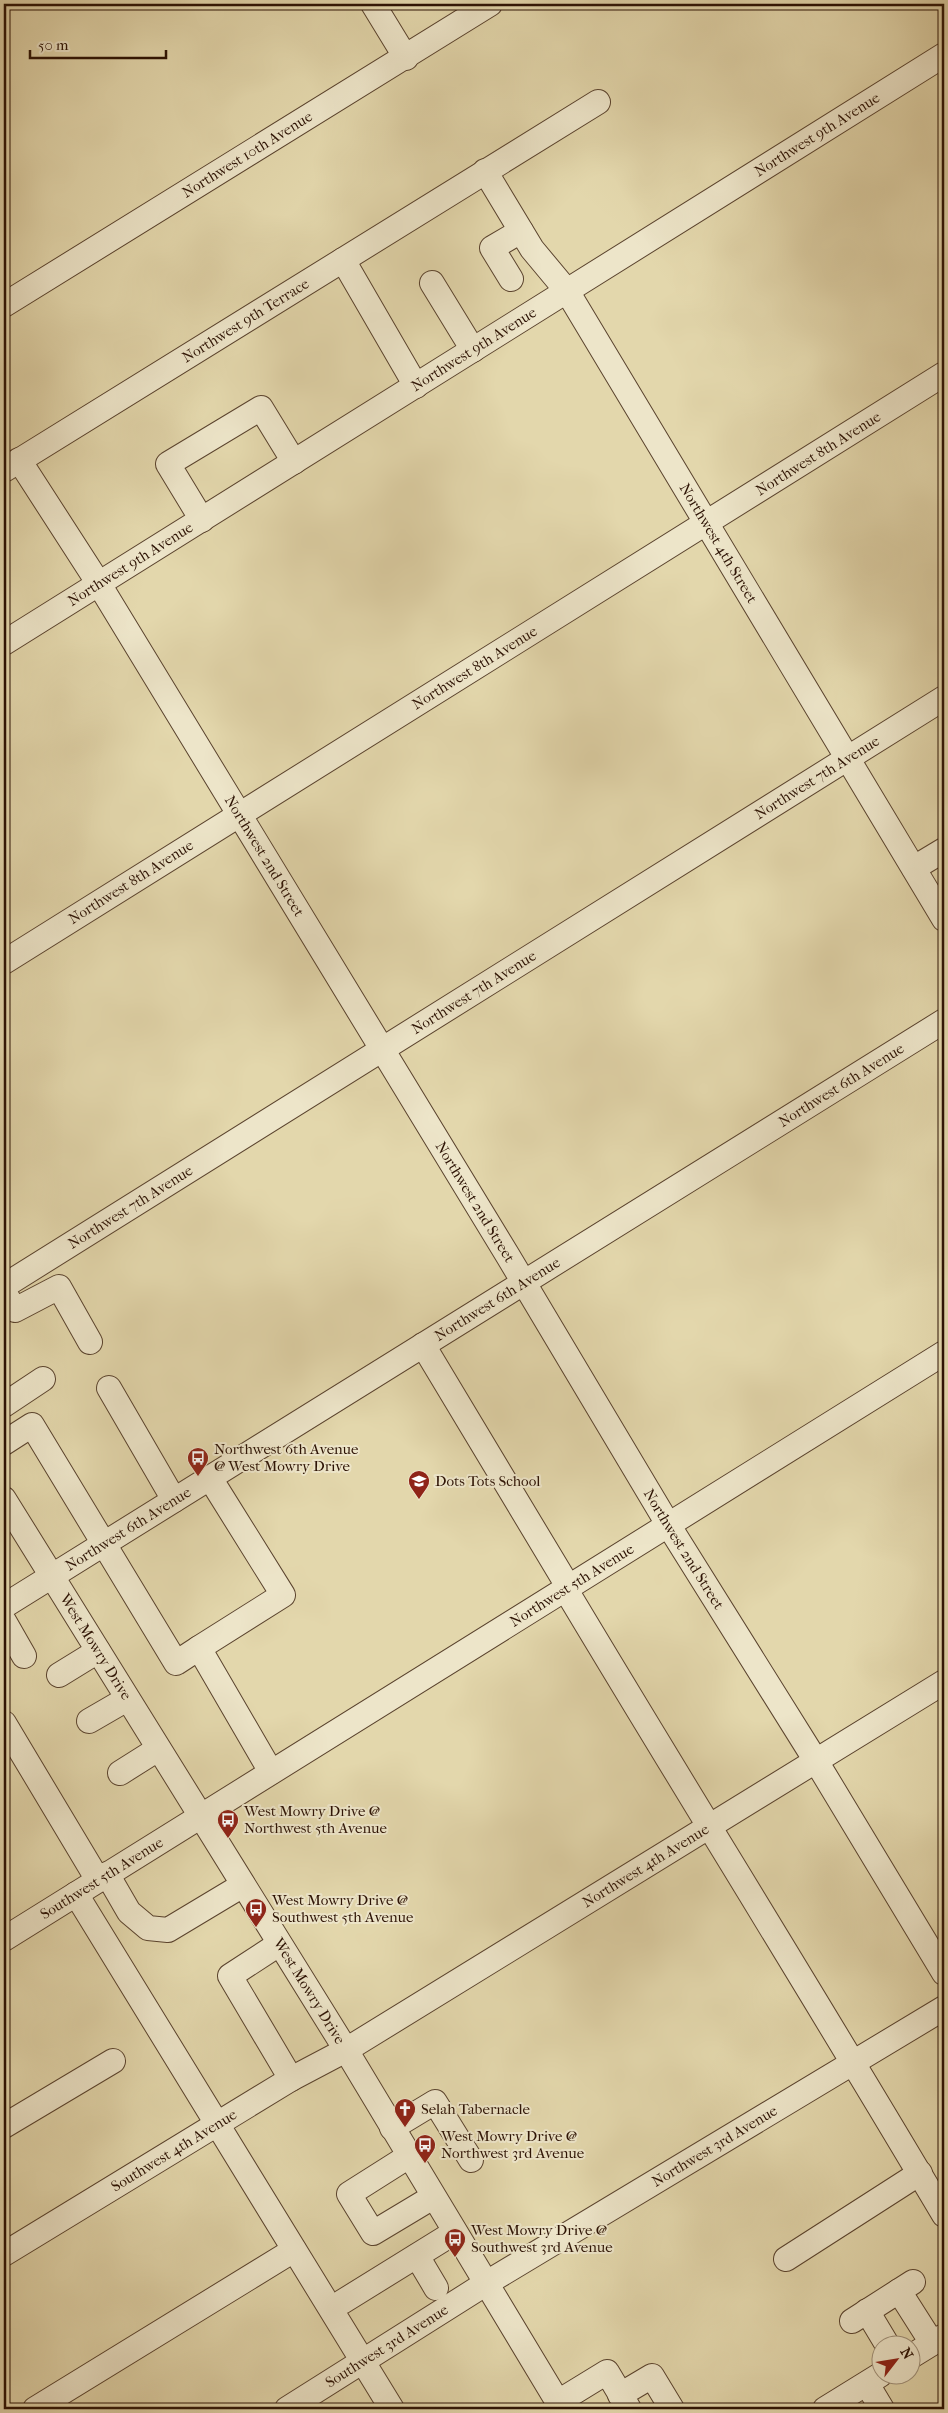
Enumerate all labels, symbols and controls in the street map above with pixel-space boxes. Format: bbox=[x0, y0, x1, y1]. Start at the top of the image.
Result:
scale bar bbox=[30, 28, 166, 60]
text: 50 m bbox=[38, 36, 69, 54]
street label: Northwest 9th Avenue bbox=[751, 88, 883, 180]
street label: Northwest 10th Avenue bbox=[179, 107, 316, 202]
street label: Northwest 9th Terrace bbox=[179, 274, 313, 367]
street label: Northwest 9th Avenue bbox=[408, 303, 540, 395]
street label: Northwest 8th Avenue bbox=[752, 407, 884, 499]
street label: Northwest 4th Street bbox=[676, 480, 762, 607]
street label: Northwest 9th Avenue bbox=[64, 518, 197, 610]
street label: Northwest 8th Avenue bbox=[409, 622, 541, 713]
street label: Northwest 7th Avenue bbox=[751, 731, 883, 823]
street label: Northwest 2nd Street bbox=[221, 792, 309, 920]
street label: Northwest 8th Avenue bbox=[65, 836, 197, 928]
street label: Northwest 7th Avenue bbox=[408, 946, 540, 1038]
street label: Northwest 6th Avenue bbox=[775, 1039, 908, 1131]
street label: Northwest 2nd Street bbox=[431, 1138, 519, 1266]
street label: Northwest 7th Avenue bbox=[65, 1161, 196, 1253]
street label: Northwest 6th Avenue bbox=[431, 1253, 564, 1345]
place label: Northwest 6th Avenue @ West Mowry Drive bbox=[214, 1440, 359, 1475]
bus stop icon: Northwest 6th Avenue @ West Mowry Drive bbox=[186, 1446, 210, 1477]
school or university icon: Dots Tots School bbox=[407, 1469, 431, 1500]
place label: Dots Tots School bbox=[435, 1472, 540, 1490]
street label: Northwest 6th Avenue bbox=[62, 1483, 195, 1575]
street label: Northwest 2nd Street bbox=[640, 1485, 728, 1613]
street label: Northwest 5th Avenue bbox=[506, 1539, 638, 1631]
street label: West Mowry Drive bbox=[56, 1590, 136, 1704]
place label: West Mowry Drive @ Northwest 5th Avenue bbox=[243, 1802, 387, 1837]
bus stop icon: West Mowry Drive @ Northwest 5th Avenue bbox=[216, 1808, 240, 1839]
street label: Northwest 4th Avenue bbox=[579, 1820, 713, 1911]
street label: Southwest 5th Avenue bbox=[37, 1833, 167, 1923]
place label: West Mowry Drive @ Southwest 5th Avenue bbox=[271, 1891, 414, 1926]
bus stop icon: West Mowry Drive @ Southwest 5th Avenue bbox=[244, 1897, 268, 1928]
street label: West Mowry Drive bbox=[269, 1934, 349, 2048]
church icon: Selah Tabernacle bbox=[393, 2097, 417, 2128]
place label: Selah Tabernacle bbox=[421, 2100, 530, 2118]
street label: Northwest 3rd Avenue bbox=[649, 2101, 781, 2191]
street label: Southwest 4th Avenue bbox=[108, 2105, 241, 2196]
place label: West Mowry Drive @ Northwest 3rd Avenue bbox=[440, 2127, 585, 2162]
bus stop icon: West Mowry Drive @ Northwest 3rd Avenue bbox=[413, 2133, 437, 2164]
place label: West Mowry Drive @ Southwest 3rd Avenue bbox=[470, 2221, 613, 2256]
bus stop icon: West Mowry Drive @ Southwest 3rd Avenue bbox=[443, 2227, 467, 2258]
street label: Southwest 3rd Avenue bbox=[322, 2300, 452, 2391]
north arrow bbox=[870, 2336, 920, 2386]
text: N bbox=[897, 2345, 917, 2363]

